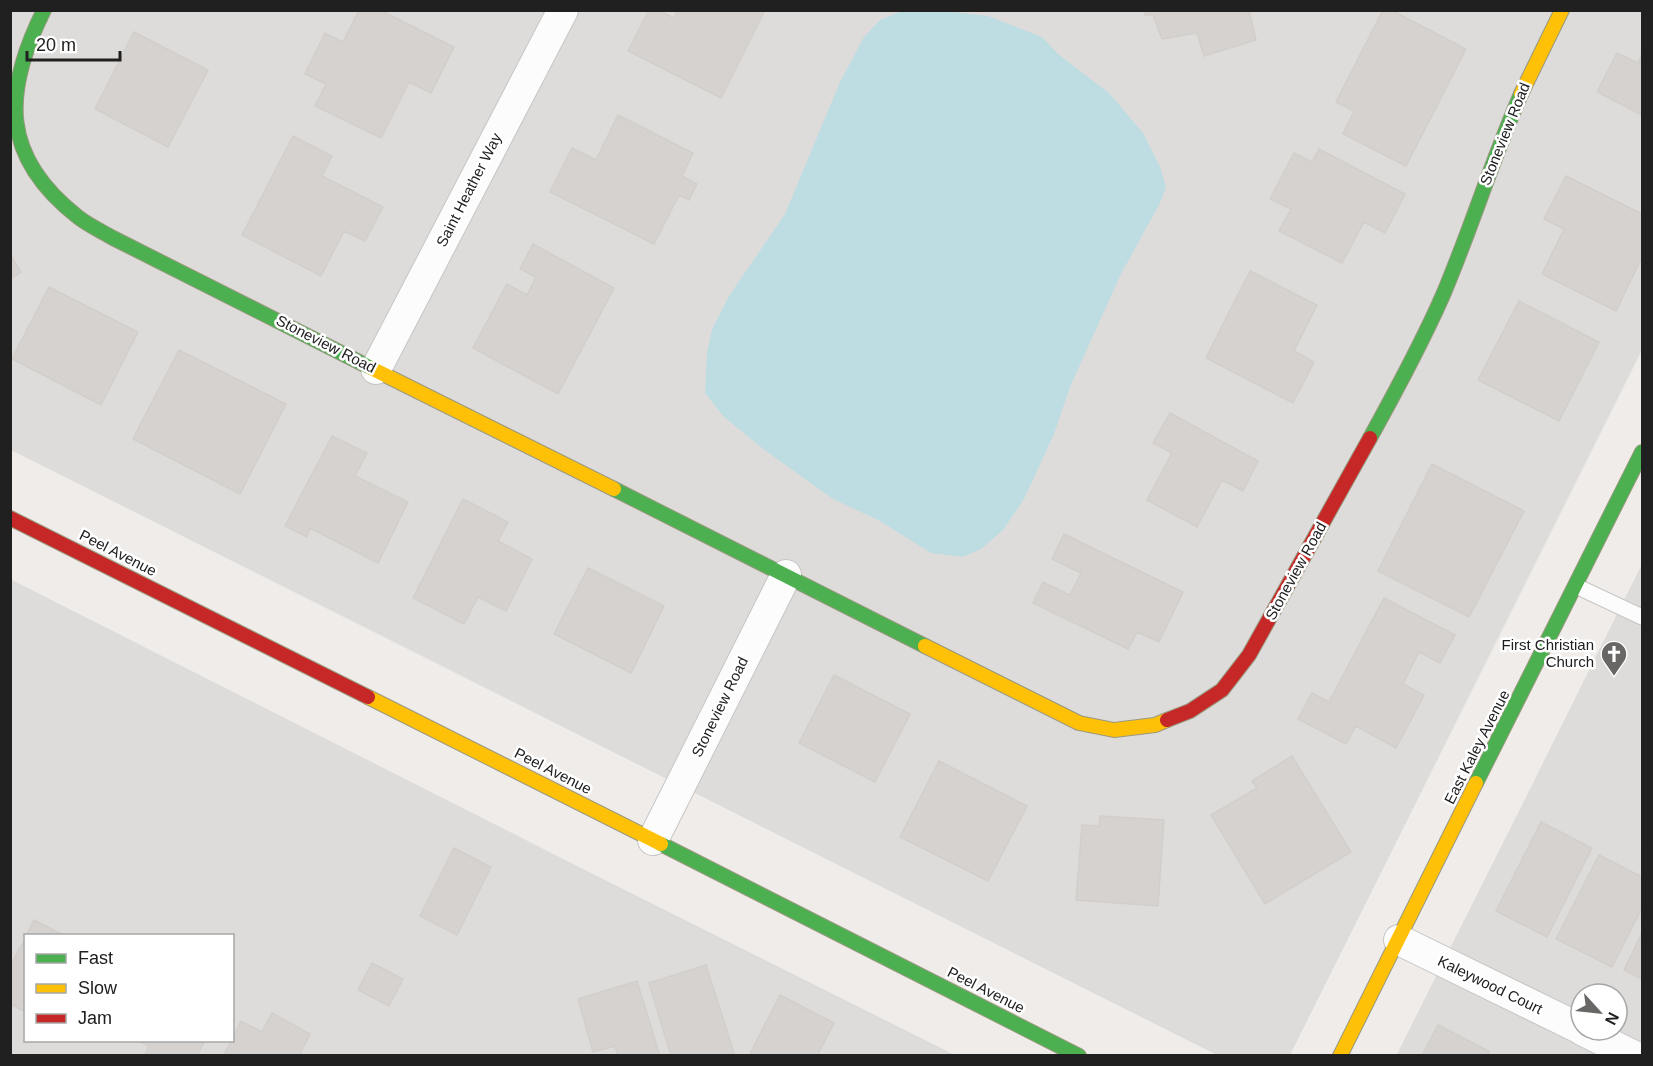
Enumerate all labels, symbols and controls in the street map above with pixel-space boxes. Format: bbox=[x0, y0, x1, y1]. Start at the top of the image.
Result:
scale bar bbox=[27, 24, 120, 62]
text: 20 m bbox=[36, 35, 76, 55]
street label: Stoneview Road bbox=[1476, 80, 1533, 188]
street label: Saint Heather Way bbox=[433, 130, 505, 249]
street label: Stoneview Road bbox=[274, 311, 379, 376]
street label: Stoneview Road bbox=[1262, 519, 1329, 623]
street label: Peel Avenue bbox=[77, 526, 159, 579]
place label: First Christian Church bbox=[1501, 636, 1594, 670]
church icon: First Christian Church bbox=[1599, 639, 1629, 677]
street label: Stoneview Road bbox=[688, 654, 751, 760]
street label: East Kaley Avenue bbox=[1440, 687, 1513, 807]
street label: Peel Avenue bbox=[512, 744, 594, 797]
legend bbox=[24, 934, 234, 1042]
text: Fast bbox=[78, 948, 113, 968]
street label: Kaleywood Court bbox=[1435, 952, 1546, 1018]
street label: Peel Avenue bbox=[945, 963, 1027, 1016]
text: Slow bbox=[78, 978, 118, 998]
north arrow bbox=[1569, 982, 1629, 1042]
text: Jam bbox=[78, 1008, 112, 1028]
text: N bbox=[1602, 1010, 1622, 1028]

